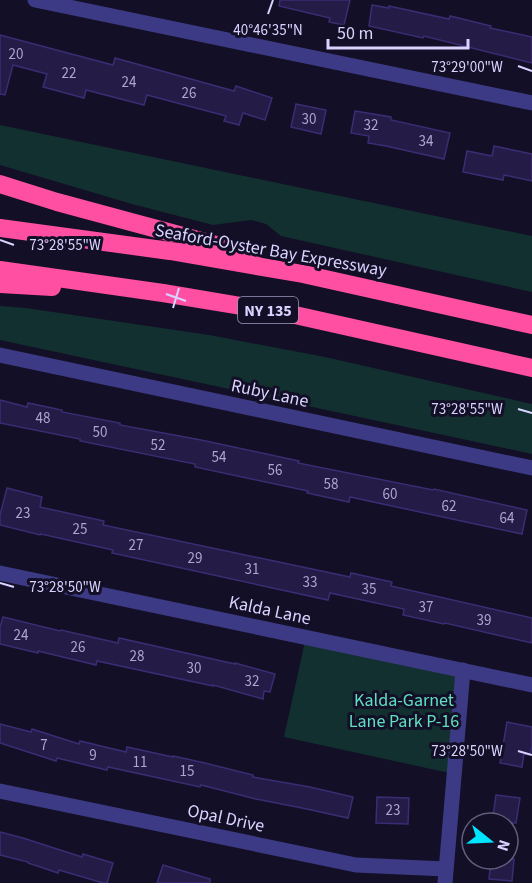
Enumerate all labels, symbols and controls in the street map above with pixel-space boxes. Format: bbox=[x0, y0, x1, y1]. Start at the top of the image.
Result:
scale bar bbox=[328, 12, 468, 50]
text: 40°46'35"N bbox=[233, 20, 303, 41]
text: 50 m bbox=[337, 21, 373, 46]
house number: 20 bbox=[9, 44, 23, 65]
text: 73°29'00"W bbox=[431, 57, 503, 78]
house number: 22 bbox=[62, 63, 76, 84]
house number: 24 bbox=[122, 72, 137, 93]
house number: 26 bbox=[182, 83, 196, 104]
house number: 30 bbox=[302, 109, 316, 130]
house number: 32 bbox=[364, 115, 378, 136]
house number: 34 bbox=[419, 131, 434, 152]
street label: Seaford-Oyster Bay Expressway bbox=[153, 218, 389, 283]
text: 73°28'55"W bbox=[29, 235, 101, 256]
road number: NY 135 bbox=[238, 297, 298, 323]
street label: Ruby Lane bbox=[229, 373, 311, 414]
text: 73°28'55"W bbox=[431, 399, 503, 420]
house number: 48 bbox=[36, 408, 50, 429]
house number: 50 bbox=[93, 422, 107, 443]
house number: 52 bbox=[151, 435, 165, 456]
house number: 54 bbox=[212, 447, 227, 468]
house number: 56 bbox=[268, 460, 282, 481]
house number: 58 bbox=[324, 474, 338, 495]
house number: 60 bbox=[383, 484, 397, 505]
house number: 62 bbox=[442, 496, 456, 517]
house number: 23 bbox=[16, 503, 30, 524]
house number: 64 bbox=[500, 508, 515, 529]
house number: 25 bbox=[73, 519, 87, 540]
house number: 27 bbox=[129, 535, 143, 556]
house number: 29 bbox=[188, 548, 202, 569]
house number: 31 bbox=[245, 559, 259, 580]
house number: 33 bbox=[303, 572, 317, 593]
text: 73°28'50"W bbox=[29, 577, 101, 598]
house number: 35 bbox=[362, 579, 376, 600]
street label: Kalda Lane bbox=[227, 590, 313, 631]
house number: 37 bbox=[419, 597, 433, 618]
house number: 39 bbox=[477, 610, 491, 631]
house number: 24 bbox=[14, 625, 29, 646]
house number: 26 bbox=[71, 637, 85, 658]
house number: 28 bbox=[130, 646, 144, 667]
house number: 30 bbox=[187, 658, 201, 679]
house number: 32 bbox=[245, 671, 259, 692]
park label: Kalda-Garnet Lane Park P-16 bbox=[349, 688, 459, 734]
house number: 7 bbox=[40, 735, 48, 756]
text: 73°28'50"W bbox=[431, 741, 503, 762]
house number: 9 bbox=[89, 745, 97, 766]
house number: 11 bbox=[133, 752, 147, 773]
house number: 15 bbox=[180, 761, 194, 782]
street label: Opal Drive bbox=[185, 798, 267, 839]
house number: 23 bbox=[386, 800, 400, 821]
north arrow bbox=[460, 811, 520, 871]
text: N bbox=[491, 837, 515, 854]

